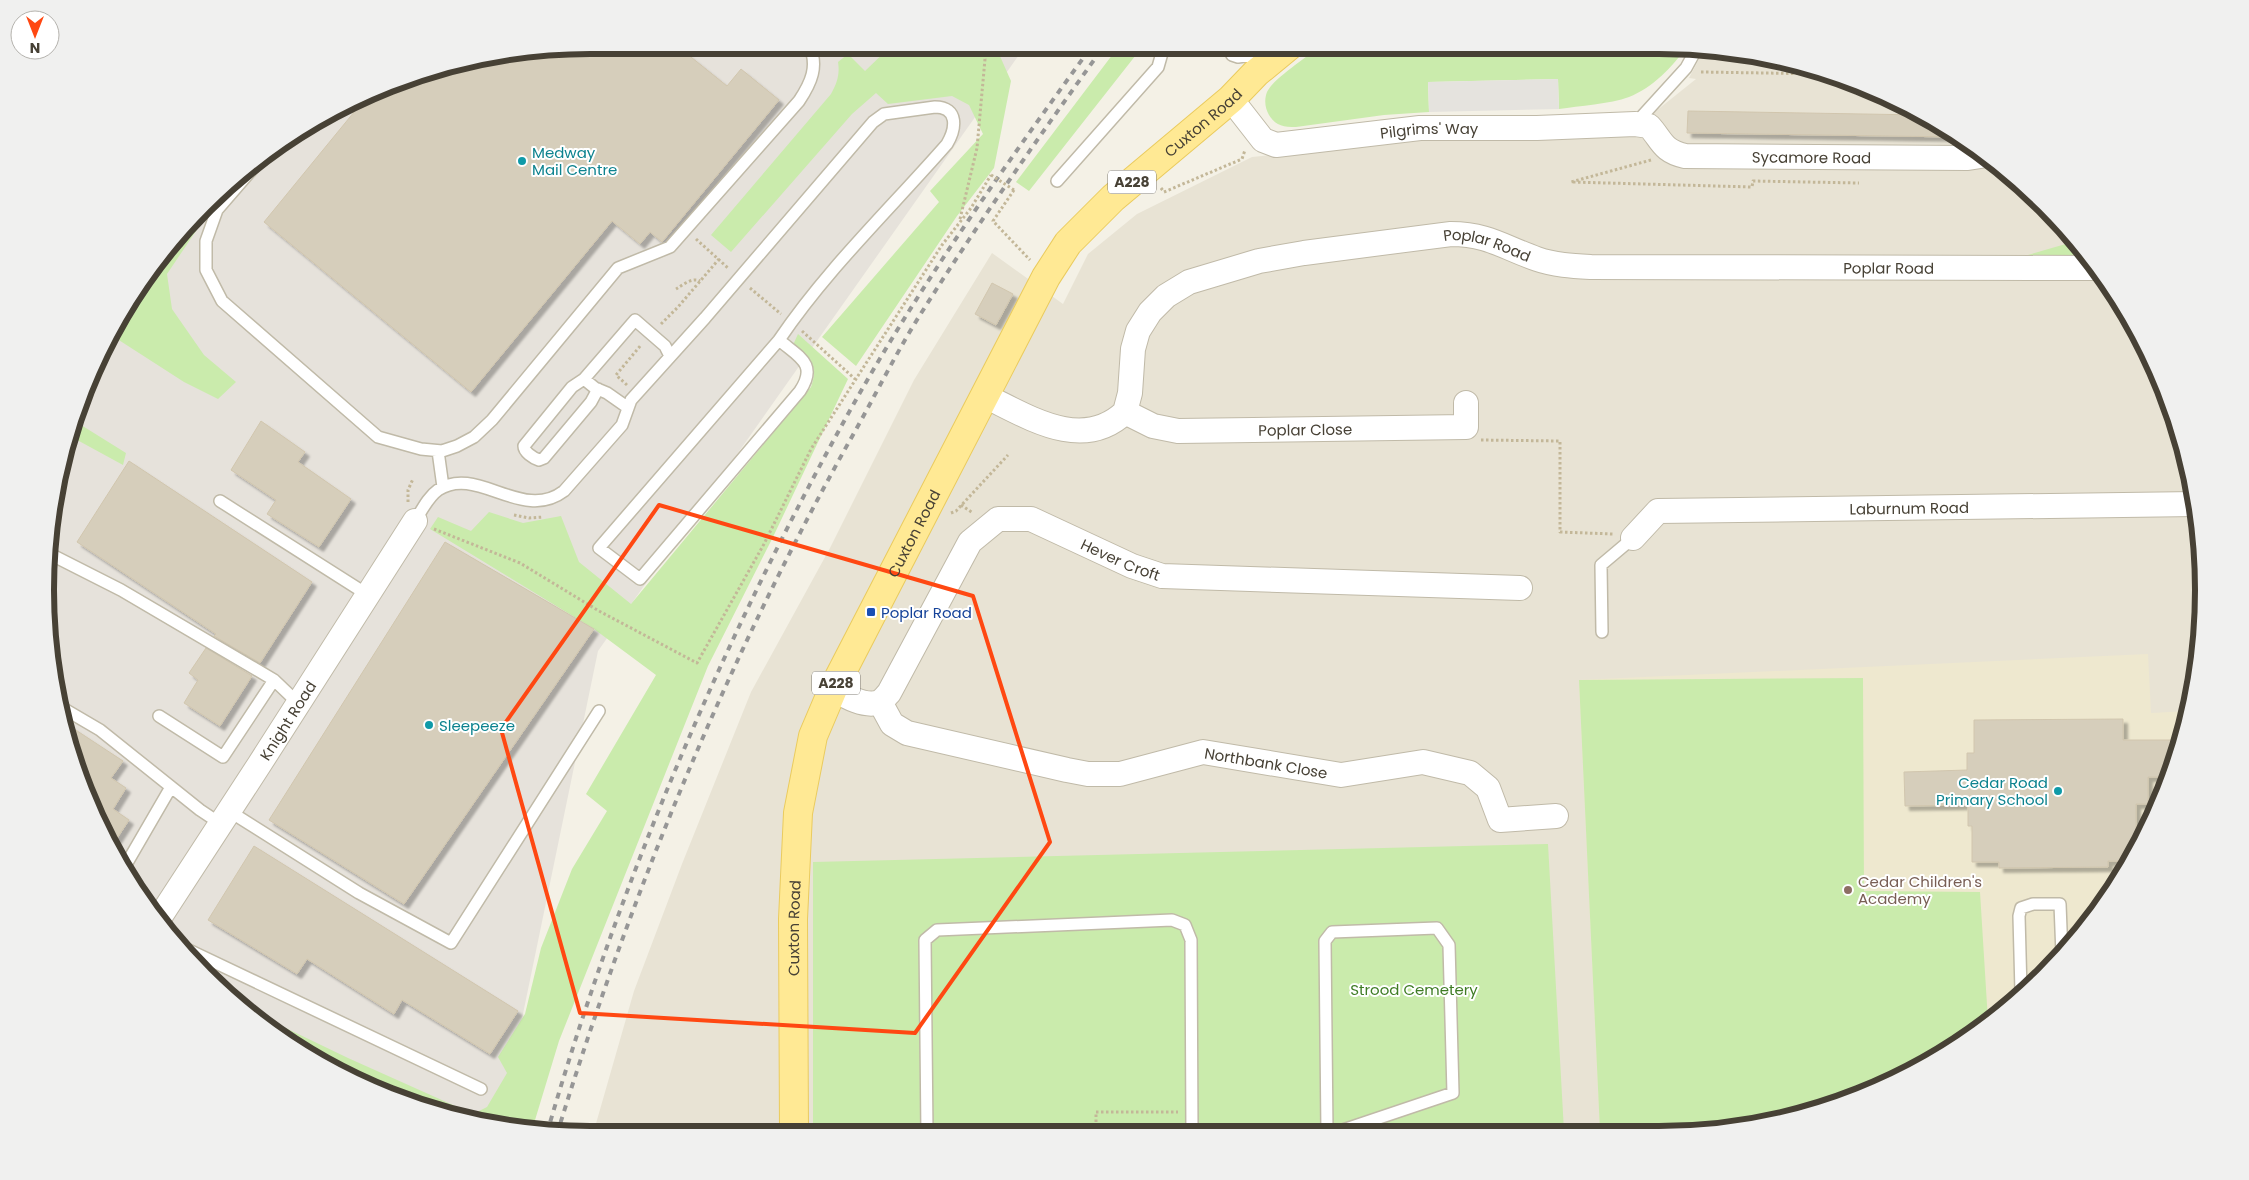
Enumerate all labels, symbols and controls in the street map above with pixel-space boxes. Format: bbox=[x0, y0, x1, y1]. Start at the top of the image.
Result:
north arrow bbox=[10, 10, 60, 60]
text: N bbox=[30, 38, 40, 58]
street label: Cuxton Road bbox=[1159, 83, 1246, 161]
street label: Pilgrims' Way bbox=[1379, 118, 1479, 143]
place label: Medway Mail Centre bbox=[532, 142, 617, 180]
street label: Sycamore Road bbox=[1752, 146, 1871, 168]
marker: Medway Mail Centre bbox=[516, 155, 528, 167]
road number: A228 bbox=[1108, 170, 1156, 193]
street label: Poplar Road bbox=[1442, 223, 1534, 266]
street label: Poplar Road bbox=[1843, 257, 1934, 278]
street label: Poplar Close bbox=[1258, 418, 1352, 440]
street label: Cuxton Road bbox=[882, 486, 945, 581]
street label: Laburnum Road bbox=[1849, 496, 1969, 519]
street label: Hever Croft bbox=[1078, 533, 1163, 585]
place label: Poplar Road bbox=[881, 602, 972, 623]
marker: Poplar Road bbox=[865, 606, 877, 618]
road number: A228 bbox=[812, 671, 860, 694]
street label: Knight Road bbox=[254, 677, 321, 764]
place label: Sleepeeze bbox=[439, 715, 515, 736]
marker: Sleepeeze bbox=[423, 719, 435, 731]
street label: Northbank Close bbox=[1203, 742, 1329, 783]
place label: Cedar Road Primary School bbox=[1936, 772, 2048, 810]
marker: Cedar Road Primary School bbox=[2052, 785, 2064, 797]
place label: Cedar Children's Academy bbox=[1858, 871, 1982, 909]
street label: Cuxton Road bbox=[782, 879, 805, 976]
marker: Cedar Children's Academy bbox=[1842, 884, 1854, 896]
park label: Strood Cemetery bbox=[1350, 979, 1478, 1000]

